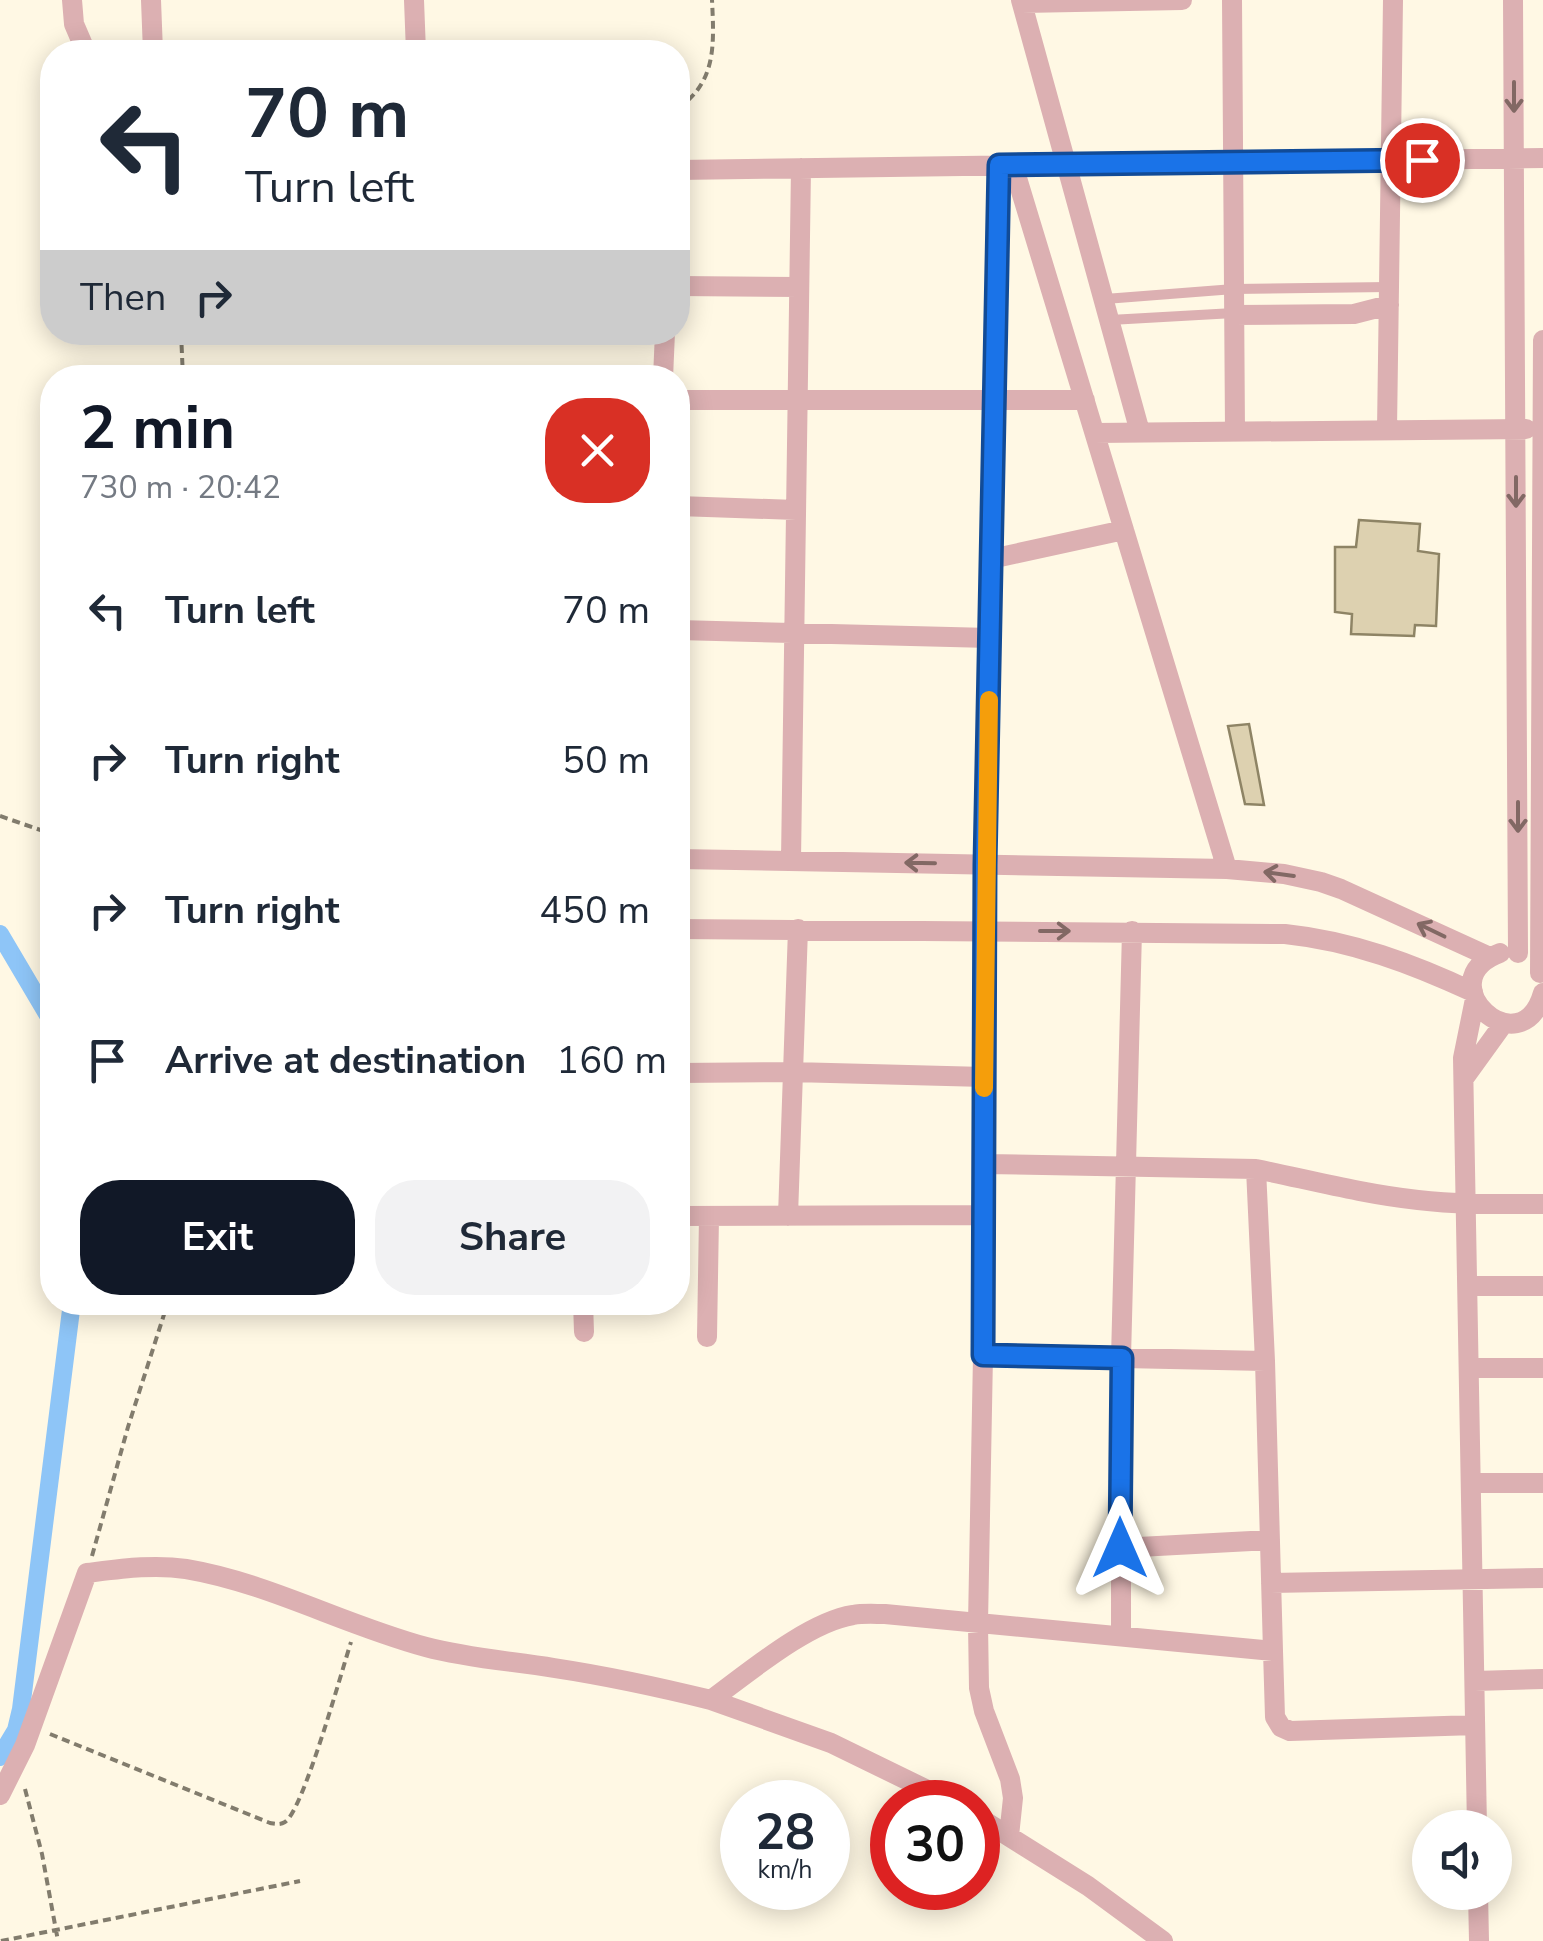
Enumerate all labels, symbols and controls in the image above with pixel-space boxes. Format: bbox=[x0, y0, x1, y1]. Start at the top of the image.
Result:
text: 70 m bbox=[245, 66, 409, 162]
icon: left bbox=[80, 80, 210, 210]
one-way arrow bbox=[1504, 80, 1524, 113]
pin bbox=[1380, 118, 1465, 203]
icon: arrive bbox=[1395, 133, 1450, 188]
text: Turn left bbox=[245, 157, 414, 218]
icon: right bbox=[186, 270, 241, 325]
text: Then bbox=[80, 272, 166, 323]
text: 2 min bbox=[80, 387, 235, 469]
button: close bbox=[545, 398, 650, 503]
text: 730 m · 20:42 bbox=[80, 466, 281, 509]
one-way arrow bbox=[1506, 476, 1526, 508]
icon: left bbox=[80, 583, 135, 638]
text: Turn left bbox=[165, 585, 315, 636]
text: 70 m bbox=[562, 585, 650, 636]
icon: right bbox=[80, 733, 135, 788]
text: Turn right bbox=[165, 735, 340, 786]
text: 50 m bbox=[562, 735, 650, 786]
one-way arrow bbox=[1508, 801, 1527, 833]
one-way arrow bbox=[904, 854, 936, 873]
one-way arrow bbox=[1264, 865, 1296, 883]
icon: right bbox=[80, 883, 135, 938]
text: Turn right bbox=[165, 885, 340, 936]
text: 450 m bbox=[539, 885, 650, 936]
one-way arrow bbox=[1416, 920, 1446, 939]
one-way arrow bbox=[1038, 921, 1070, 940]
icon: arrive bbox=[80, 1033, 135, 1088]
text: Arrive at destination bbox=[165, 1035, 526, 1086]
text: 160 m bbox=[556, 1035, 667, 1086]
button: Exit bbox=[80, 1180, 355, 1295]
button: Share bbox=[375, 1180, 650, 1295]
position arrow bbox=[1068, 1496, 1172, 1600]
speed limit sign: 30 bbox=[870, 1780, 1000, 1910]
text: 28 bbox=[755, 1798, 815, 1867]
map controls bbox=[1412, 1810, 1512, 1910]
button: sound bbox=[1412, 1810, 1512, 1910]
text: km/h bbox=[757, 1853, 813, 1887]

